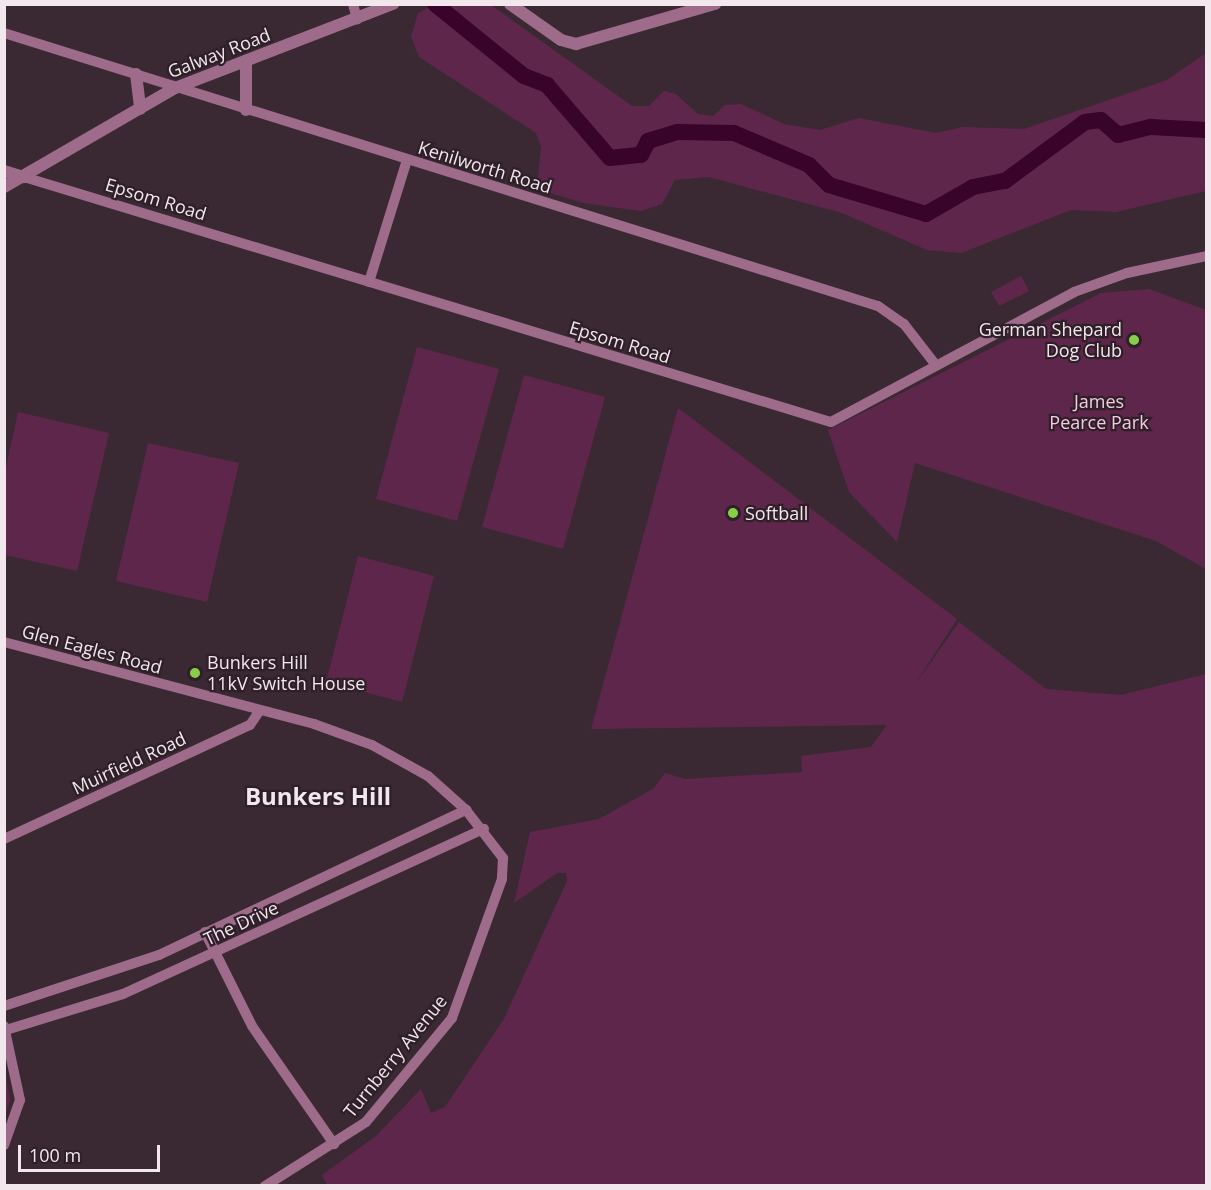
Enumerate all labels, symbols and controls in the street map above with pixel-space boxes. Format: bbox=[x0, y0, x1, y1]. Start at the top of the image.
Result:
street label: Galway Road bbox=[165, 24, 273, 82]
street label: Kenilworth Road bbox=[416, 136, 554, 198]
street label: Epsom Road bbox=[103, 173, 209, 225]
street label: Epsom Road bbox=[567, 316, 673, 368]
place label: German Shepard Dog Club bbox=[979, 319, 1122, 362]
marker: German Shepard Dog Club bbox=[1127, 333, 1141, 347]
park label: James Pearce Park bbox=[1049, 391, 1149, 434]
place label: Softball bbox=[745, 502, 808, 524]
marker: Softball bbox=[726, 506, 740, 520]
street label: Glen Eagles Road bbox=[20, 620, 164, 678]
place label: Bunkers Hill 11kV Switch House bbox=[207, 652, 365, 694]
marker: Bunkers Hill 11kV Switch House bbox=[188, 666, 202, 680]
street label: Muirfield Road bbox=[69, 727, 189, 799]
district label: Bunkers Hill bbox=[245, 782, 391, 810]
street label: The Drive bbox=[200, 896, 282, 950]
street label: Turnberry Avenue bbox=[339, 990, 451, 1122]
scale bar bbox=[21, 1133, 164, 1171]
text: 100 m bbox=[29, 1143, 81, 1167]

